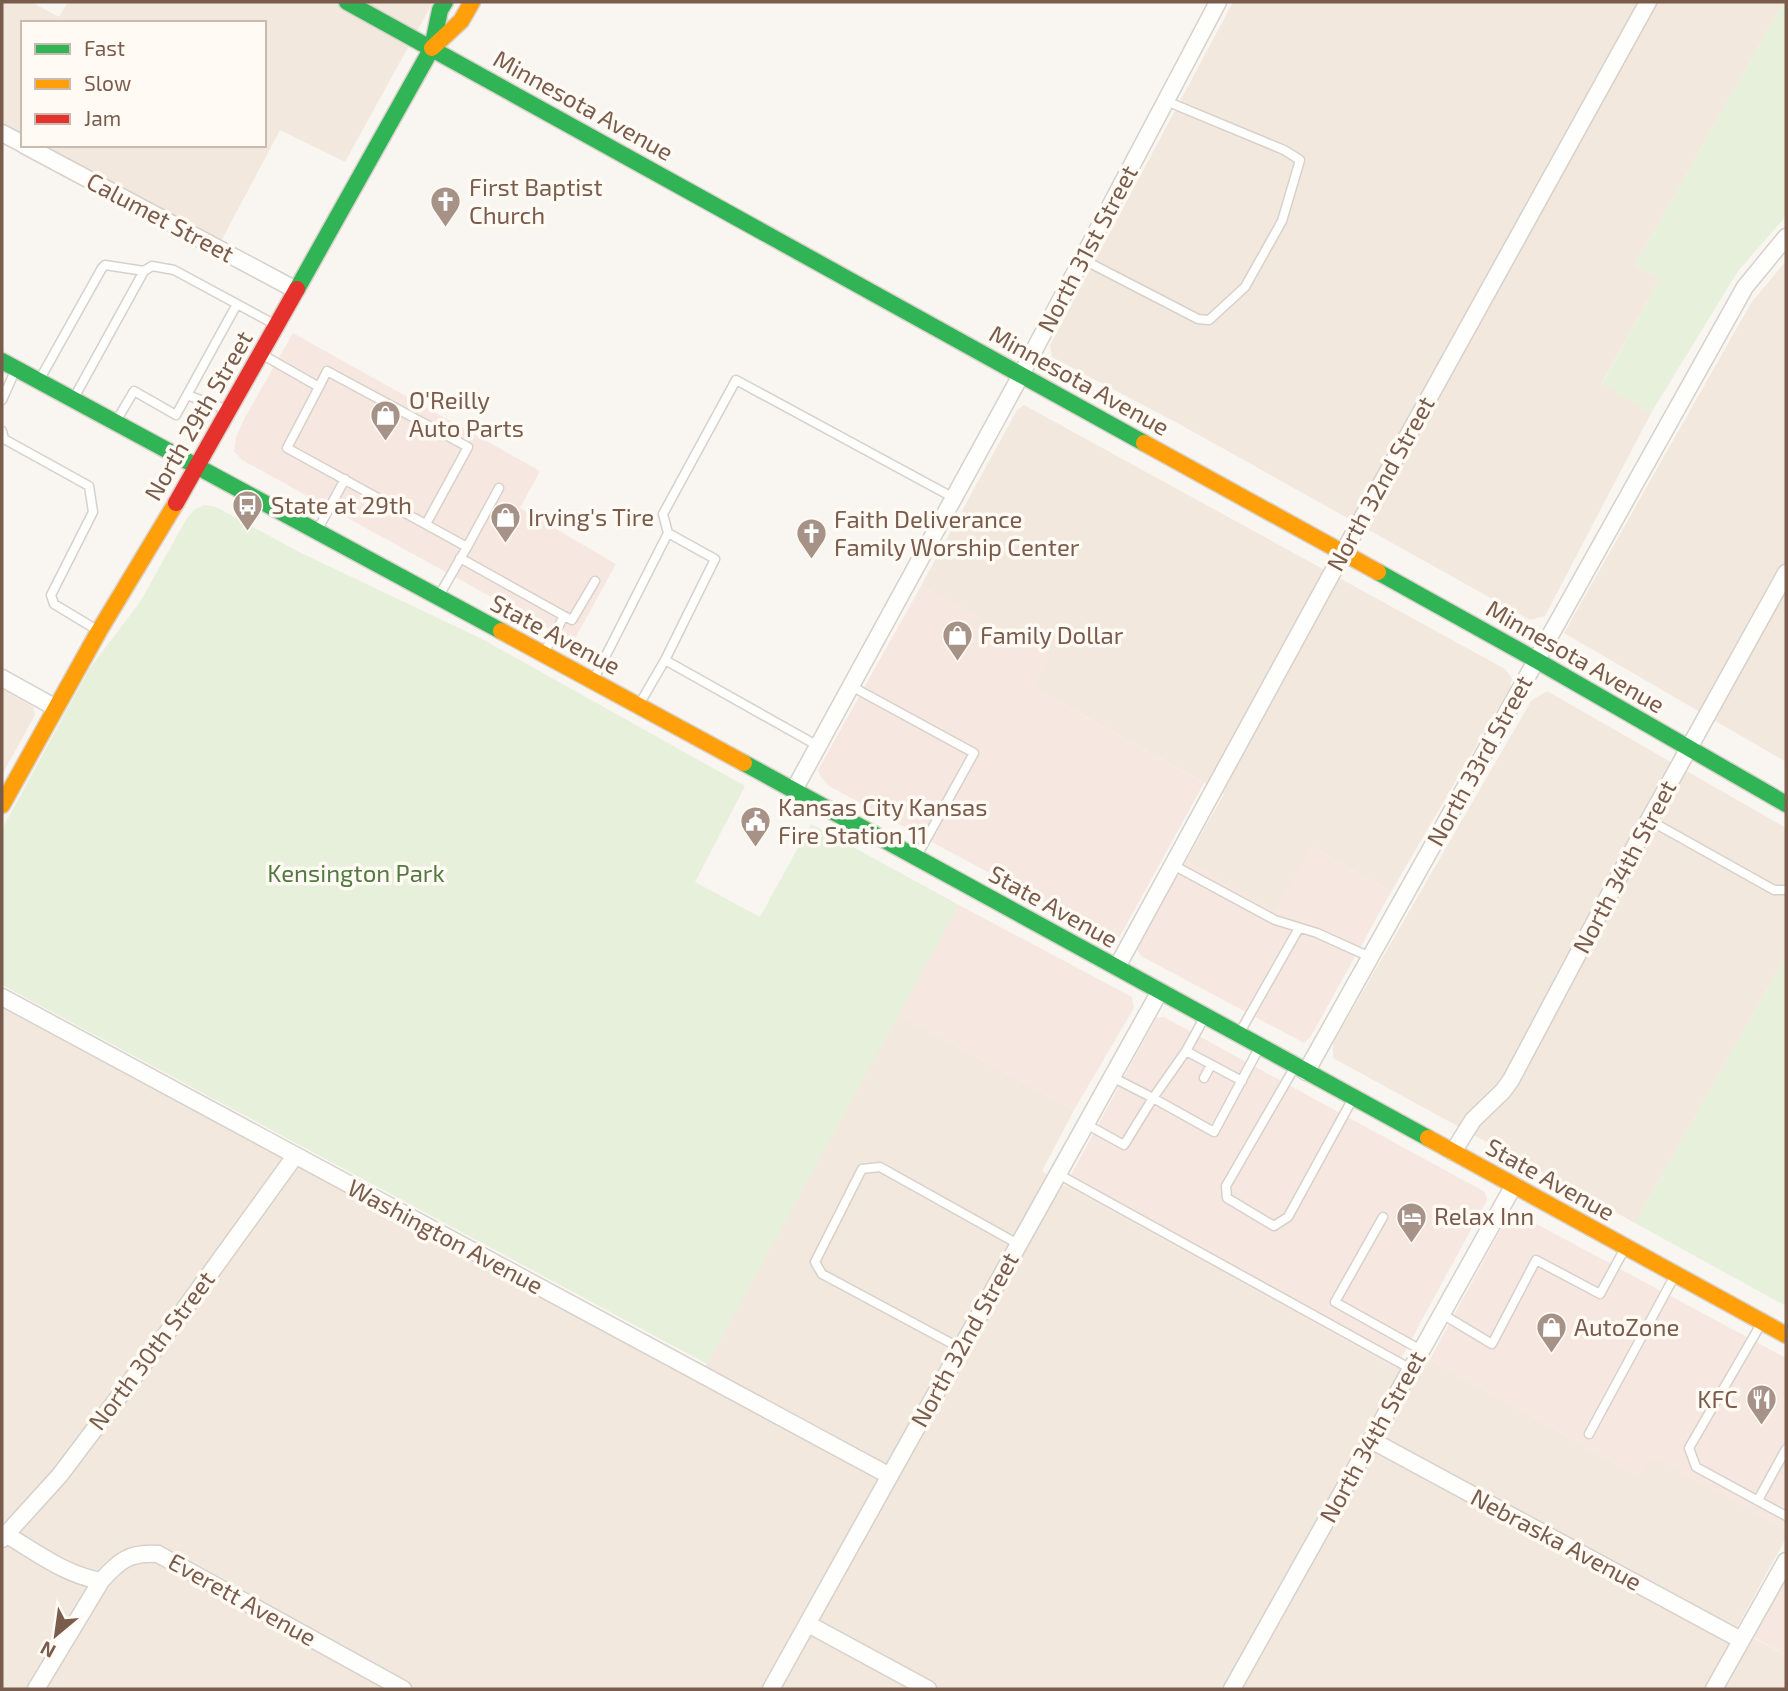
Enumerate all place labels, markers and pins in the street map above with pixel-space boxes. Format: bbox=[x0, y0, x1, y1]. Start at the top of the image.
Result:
place label: First Baptist Church bbox=[469, 172, 603, 229]
church icon: First Baptist Church bbox=[429, 185, 463, 229]
place label: O'Reilly Auto Parts bbox=[409, 385, 524, 442]
shop icon: O'Reilly Auto Parts bbox=[369, 398, 403, 442]
bus stop icon: State at 29th bbox=[231, 489, 265, 533]
place label: State at 29th bbox=[271, 490, 412, 519]
shop icon: Irving's Tire bbox=[488, 501, 522, 545]
place label: Irving's Tire bbox=[528, 502, 654, 531]
place label: Faith Deliverance Family Worship Center bbox=[834, 504, 1080, 561]
church icon: Faith Deliverance Family Worship Center bbox=[794, 517, 828, 561]
shop icon: Family Dollar bbox=[940, 619, 974, 663]
place label: Family Dollar bbox=[980, 620, 1124, 649]
place label: Kansas City Kansas Fire Station 11 bbox=[778, 792, 987, 849]
public building icon: Kansas City Kansas Fire Station 11 bbox=[738, 805, 772, 849]
hotel icon: Relax Inn bbox=[1394, 1200, 1428, 1244]
place label: Relax Inn bbox=[1434, 1201, 1534, 1230]
shop icon: AutoZone bbox=[1534, 1311, 1568, 1355]
place label: AutoZone bbox=[1574, 1312, 1679, 1341]
restaurant icon: KFC bbox=[1744, 1383, 1778, 1427]
place label: KFC bbox=[1697, 1384, 1738, 1413]

